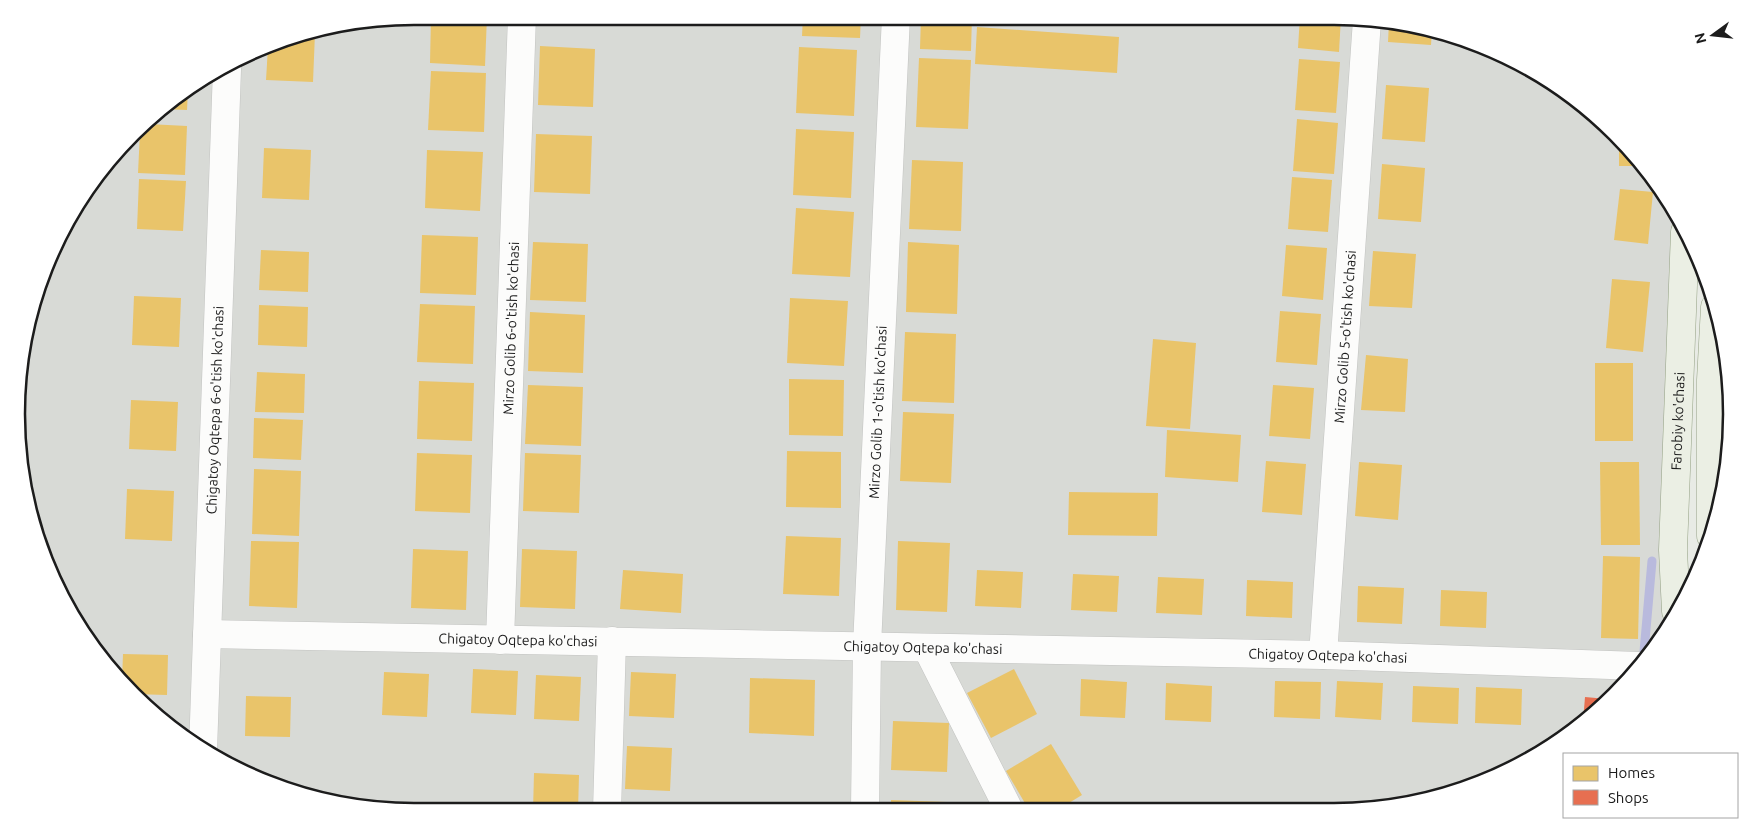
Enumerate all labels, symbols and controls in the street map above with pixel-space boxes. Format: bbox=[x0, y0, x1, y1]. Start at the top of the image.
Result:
north arrow bbox=[1688, 10, 1738, 60]
text: N bbox=[1691, 31, 1710, 45]
street label: Mirzo Golib 6-o'tish ko'chasi bbox=[500, 241, 522, 415]
street label: Mirzo Golib 5-o'tish ko'chasi bbox=[1331, 250, 1359, 424]
street label: Chigatoy Oqtepa 6-o'tish ko'chasi bbox=[203, 306, 227, 515]
street label: Mirzo Golib 1-o'tish ko'chasi bbox=[866, 325, 890, 499]
street label: Farobiy ko'chasi bbox=[1668, 372, 1688, 471]
street label: Chigatoy Oqtepa ko'chasi bbox=[438, 630, 598, 649]
street label: Chigatoy Oqtepa ko'chasi bbox=[843, 638, 1003, 657]
street label: Chigatoy Oqtepa ko'chasi bbox=[1248, 646, 1408, 666]
legend bbox=[1563, 753, 1738, 818]
text: Homes bbox=[1608, 764, 1655, 781]
text: Shops bbox=[1608, 789, 1649, 806]

